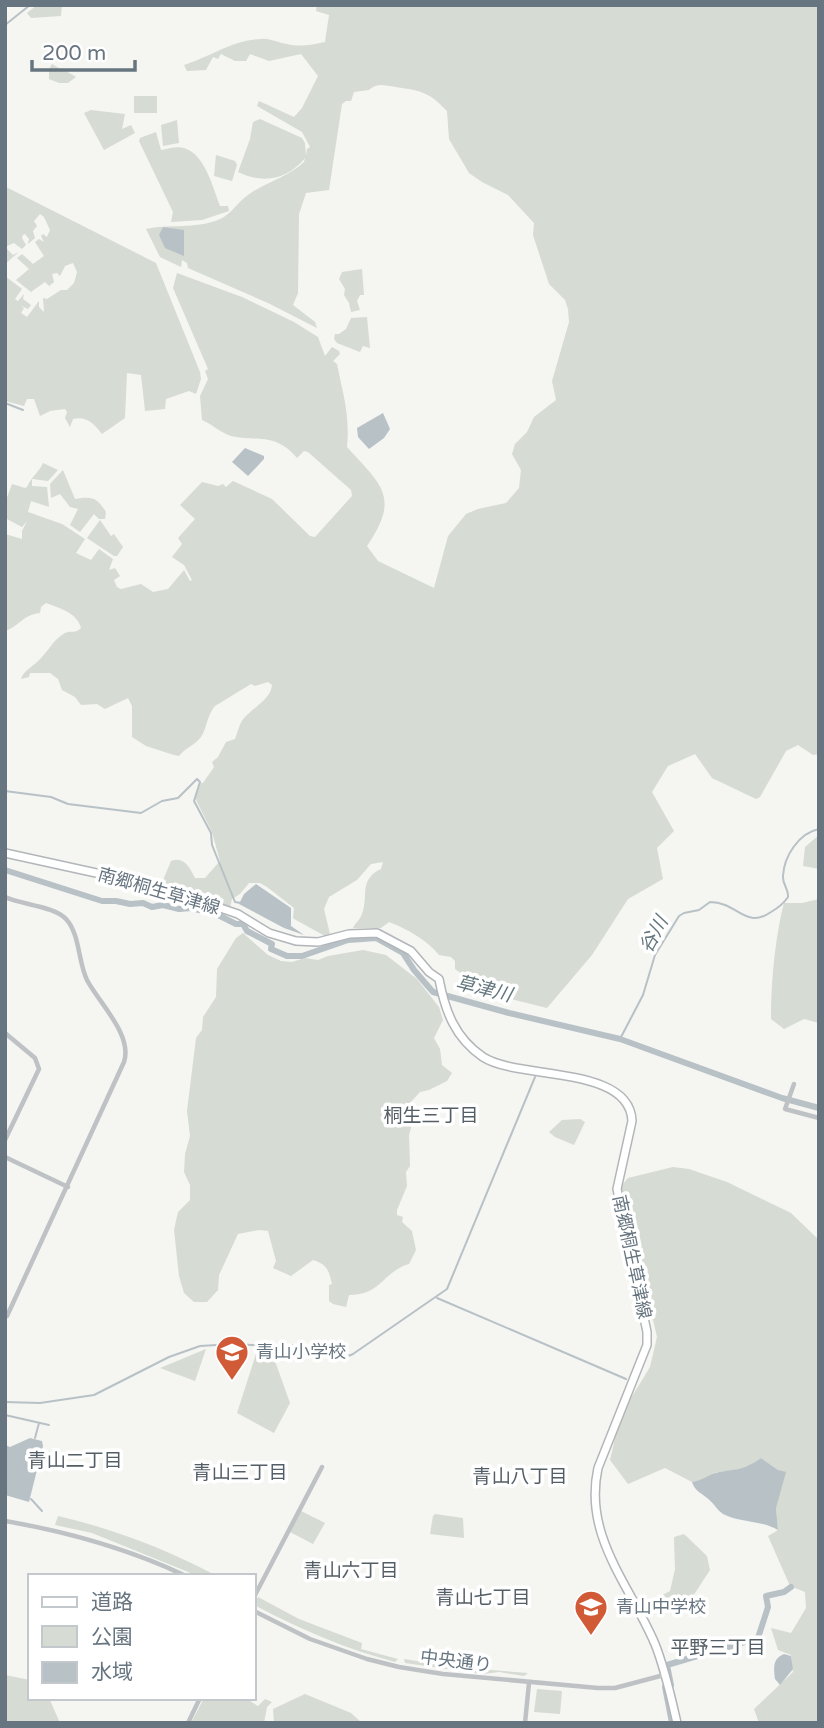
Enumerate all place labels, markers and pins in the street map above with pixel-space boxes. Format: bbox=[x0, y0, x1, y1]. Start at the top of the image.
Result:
school or university icon: 青山小学校 bbox=[213, 1333, 251, 1382]
place label: 青山小学校 bbox=[256, 1341, 346, 1363]
school or university icon: 青山中学校 bbox=[572, 1588, 610, 1637]
place label: 青山中学校 bbox=[616, 1596, 706, 1618]

